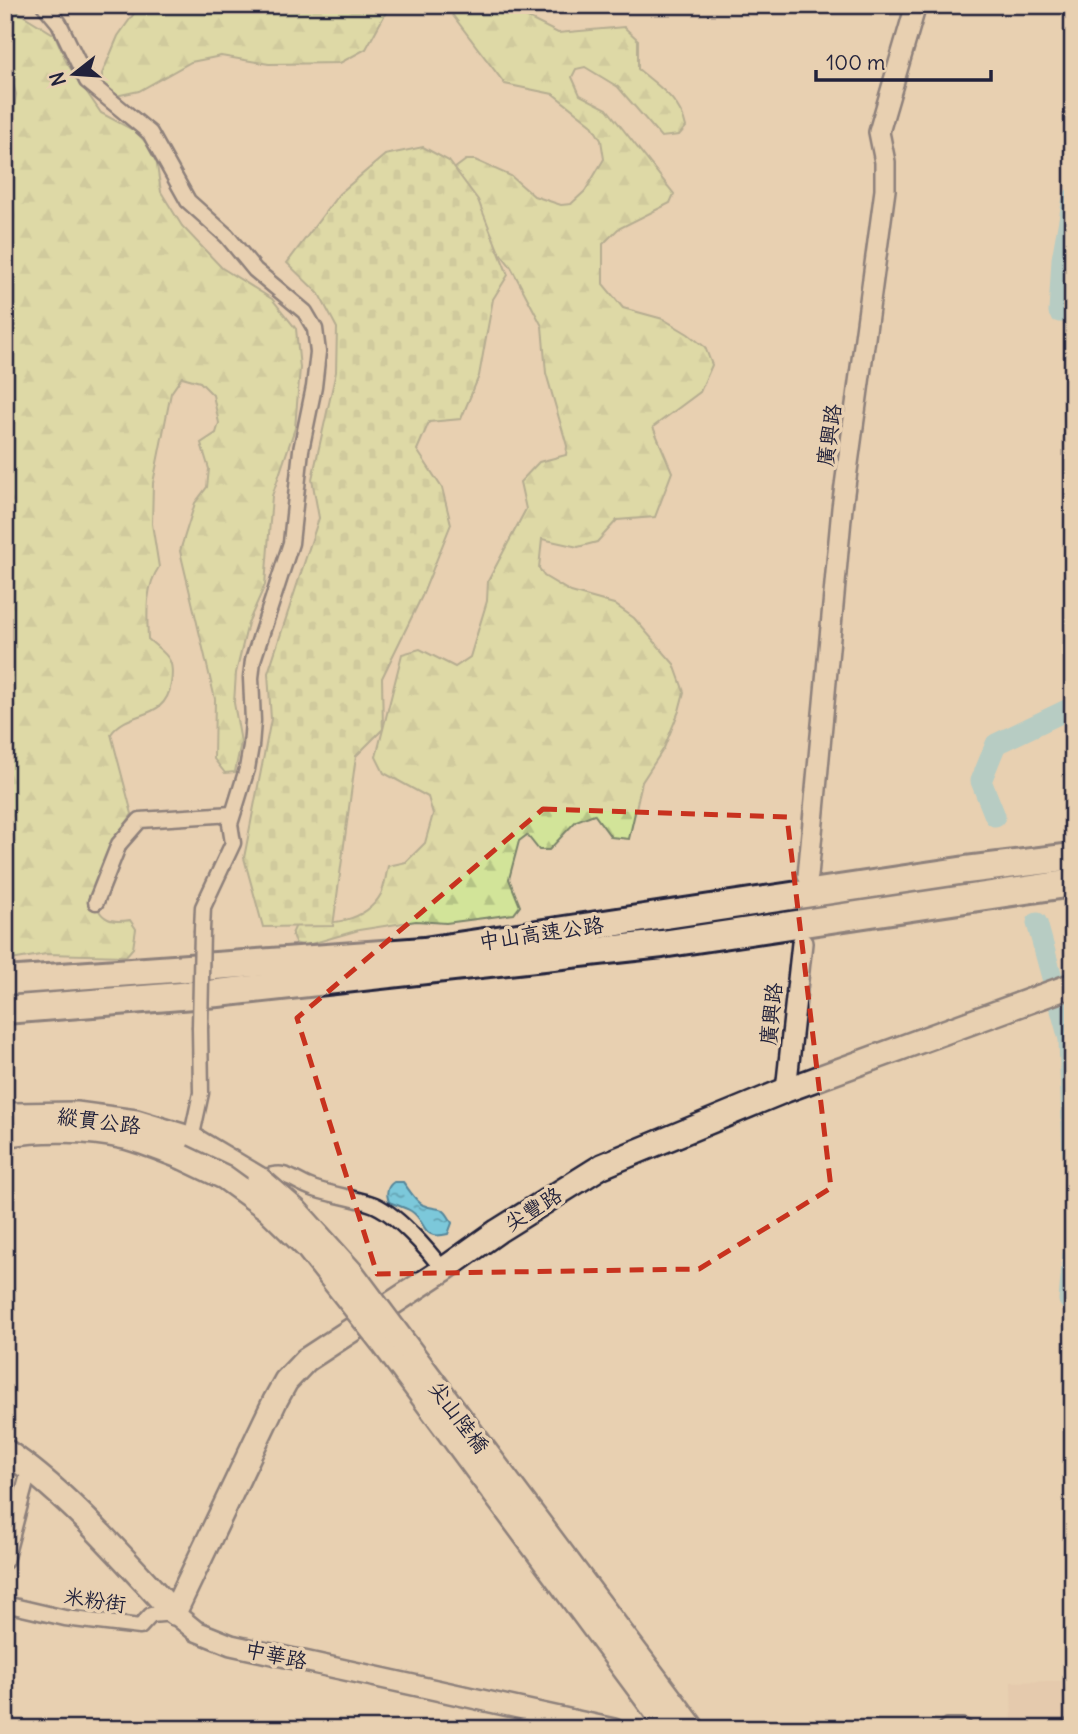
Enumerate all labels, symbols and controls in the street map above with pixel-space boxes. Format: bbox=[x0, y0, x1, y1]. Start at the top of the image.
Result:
north arrow bbox=[38, 38, 108, 108]
scale bar bbox=[816, 38, 990, 82]
text: 100 m bbox=[826, 49, 885, 76]
text: N bbox=[44, 69, 71, 89]
street label: 廣興路 bbox=[811, 402, 847, 468]
street label: 中山高速公路 bbox=[477, 911, 605, 955]
street label: 廣興路 bbox=[754, 981, 788, 1047]
street label: 縱貫公路 bbox=[56, 1102, 142, 1140]
street label: 尖豐路 bbox=[499, 1181, 567, 1237]
street label: 尖山陸橋 bbox=[423, 1375, 495, 1459]
street label: 米粉街 bbox=[62, 1582, 128, 1618]
street label: 中華路 bbox=[242, 1635, 310, 1675]

